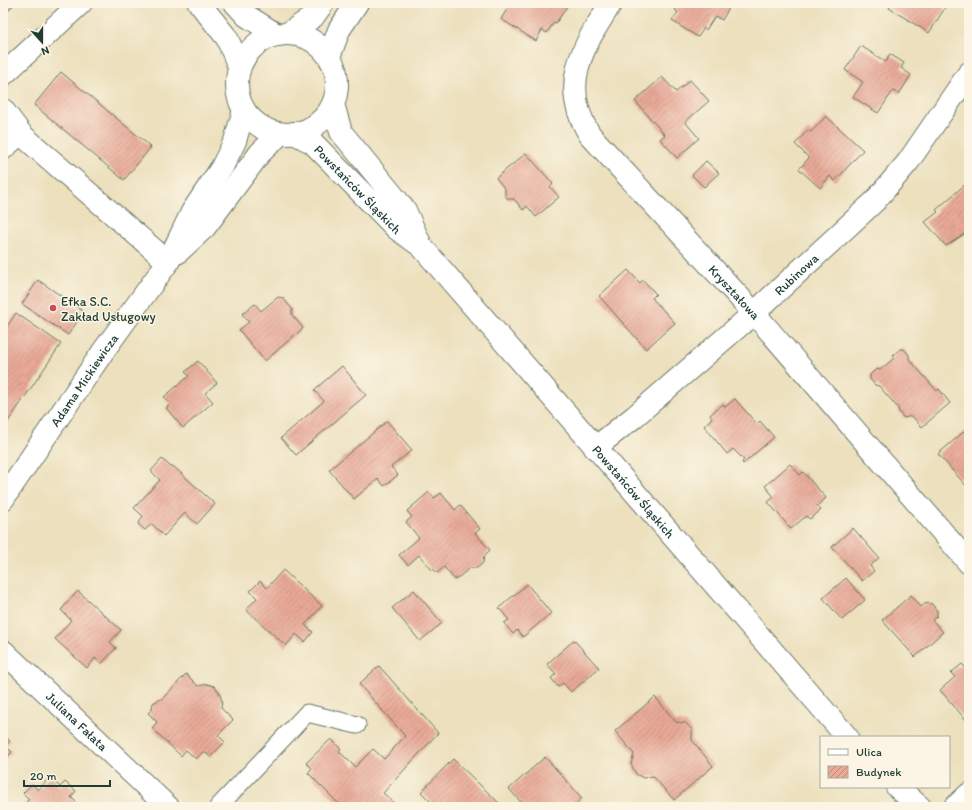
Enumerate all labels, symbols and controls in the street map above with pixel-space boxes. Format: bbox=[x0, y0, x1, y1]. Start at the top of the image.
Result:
north arrow bbox=[22, 22, 62, 62]
text: N bbox=[40, 43, 51, 58]
street label: Powstańców Śląskich bbox=[311, 142, 404, 237]
street label: Rubinowa bbox=[771, 250, 822, 298]
street label: Kryształowa bbox=[705, 262, 763, 323]
place label: Efka S.C. Zakład Usługowy bbox=[61, 294, 156, 324]
marker: Efka S.C. Zakład Usługowy bbox=[48, 303, 58, 313]
street label: Adama Mickiewicza bbox=[47, 331, 122, 429]
street label: Powstańców Śląskich bbox=[589, 442, 678, 541]
street label: Juliana Fałata bbox=[43, 689, 111, 754]
legend bbox=[820, 736, 950, 788]
text: Ulica bbox=[856, 745, 882, 759]
scale bar bbox=[24, 762, 110, 788]
text: Budynek bbox=[856, 765, 902, 779]
text: 20 m bbox=[30, 769, 57, 783]

